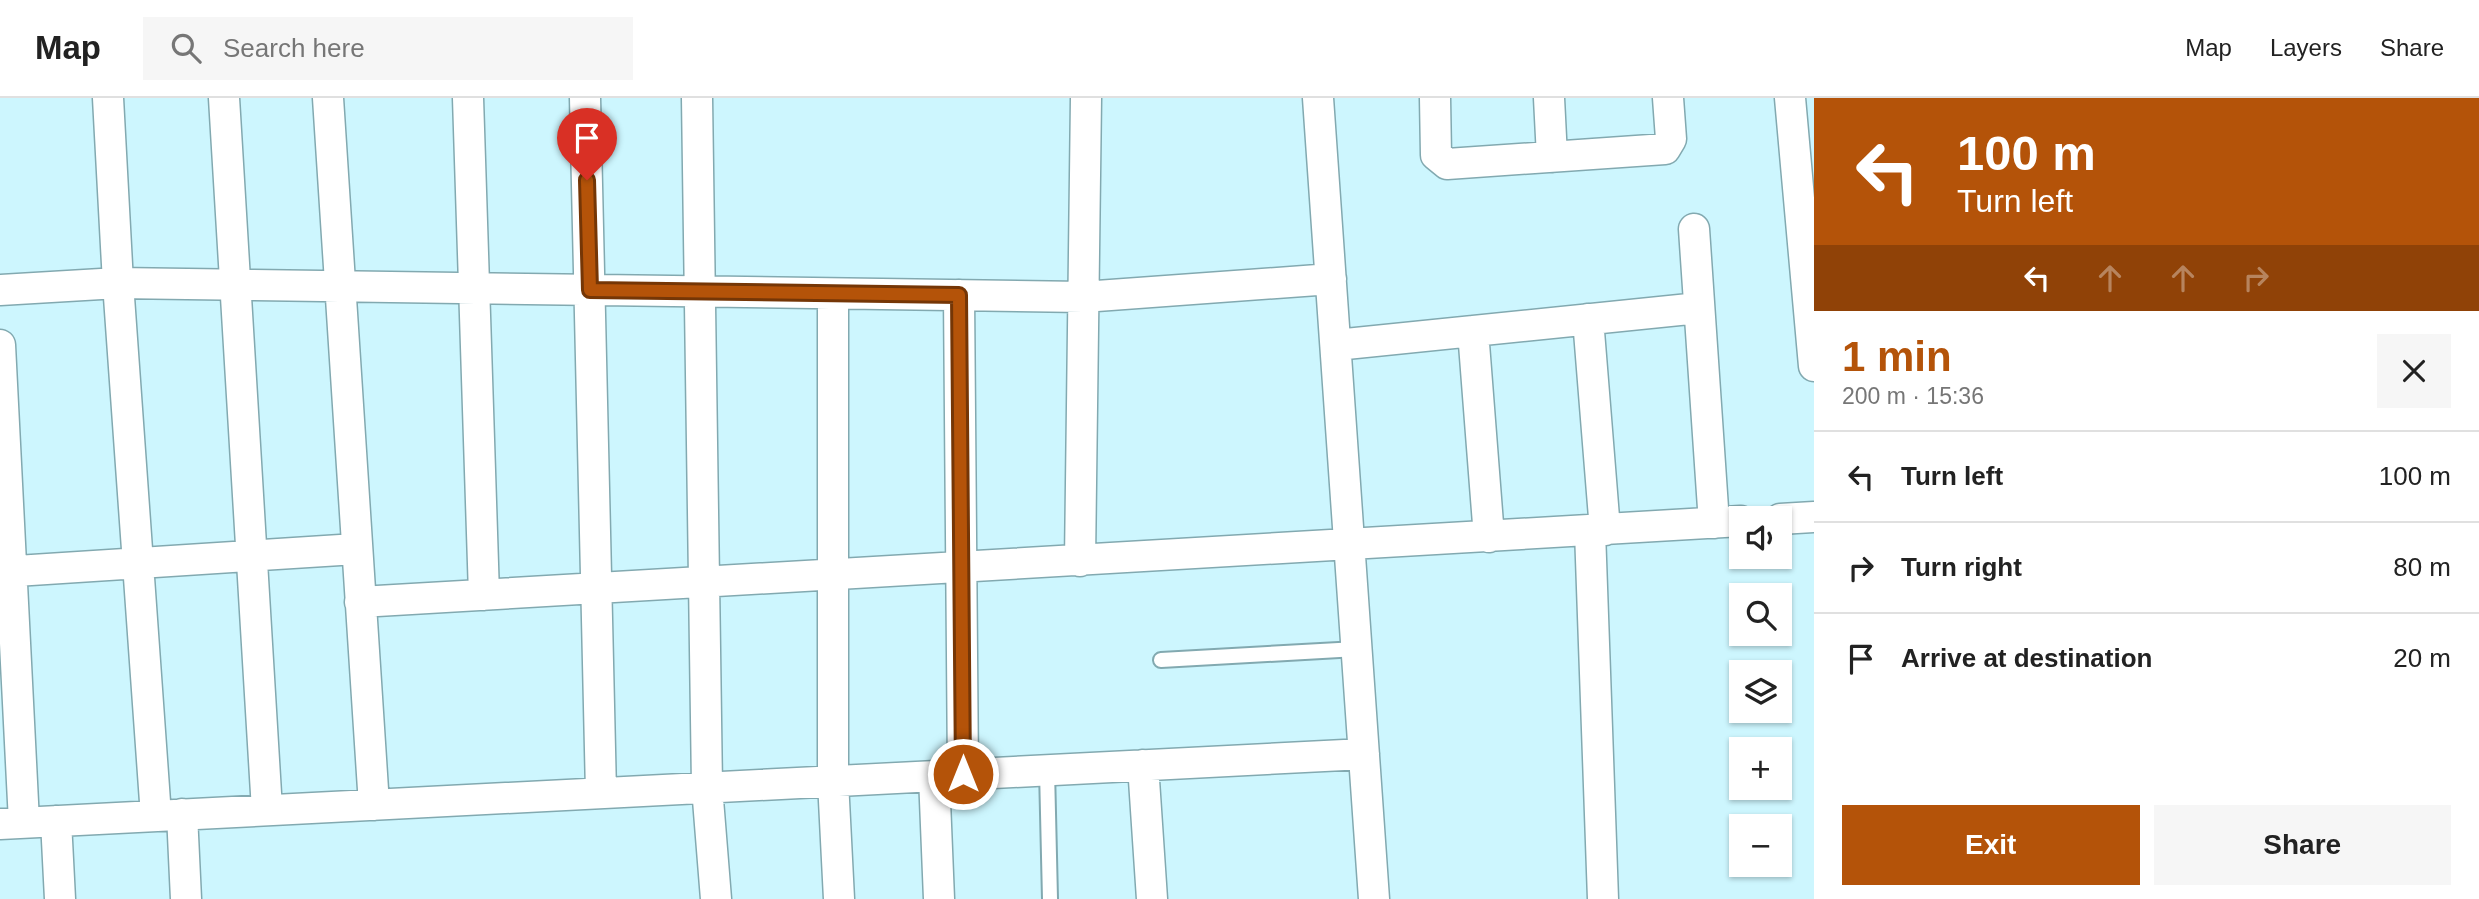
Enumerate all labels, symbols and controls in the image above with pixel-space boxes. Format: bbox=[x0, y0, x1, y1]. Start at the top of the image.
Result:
search box bbox=[143, 17, 633, 80]
text: Map bbox=[35, 29, 101, 66]
icon: search bbox=[167, 29, 205, 67]
text: Search here bbox=[223, 33, 365, 63]
text: Map bbox=[2185, 34, 2232, 61]
text: Layers bbox=[2270, 34, 2342, 61]
text: Share bbox=[2380, 34, 2444, 61]
pin bbox=[557, 108, 617, 180]
icon: arrive bbox=[568, 119, 606, 157]
icon: left bbox=[1842, 126, 1933, 217]
text: 100 m bbox=[1957, 126, 2096, 180]
text: Turn left bbox=[1957, 183, 2073, 219]
icon: left bbox=[2018, 259, 2056, 297]
icon: ahead bbox=[2091, 259, 2129, 297]
icon: ahead bbox=[2164, 259, 2202, 297]
icon: right bbox=[2237, 259, 2275, 297]
text: 1 min bbox=[1842, 333, 1952, 380]
button: close bbox=[2377, 334, 2451, 408]
text: 200 m · 15:36 bbox=[1842, 383, 1984, 409]
icon: left bbox=[1842, 458, 1880, 496]
text: Turn left bbox=[1901, 461, 2003, 491]
text: 100 m bbox=[2379, 461, 2451, 491]
map controls bbox=[1729, 506, 1792, 877]
button: sound bbox=[1729, 506, 1792, 569]
icon: right bbox=[1842, 549, 1880, 587]
text: Turn right bbox=[1901, 552, 2022, 582]
text: 80 m bbox=[2393, 552, 2451, 582]
button: search bbox=[1729, 583, 1792, 646]
icon: arrive bbox=[1842, 640, 1880, 678]
text: Arrive at destination bbox=[1901, 643, 2152, 673]
text: 20 m bbox=[2393, 643, 2451, 673]
button: layers bbox=[1729, 660, 1792, 723]
position arrow bbox=[926, 737, 1000, 811]
button: + bbox=[1729, 737, 1792, 800]
button: Exit bbox=[1842, 805, 2140, 885]
button: Share bbox=[2154, 805, 2451, 885]
button: − bbox=[1729, 814, 1792, 877]

